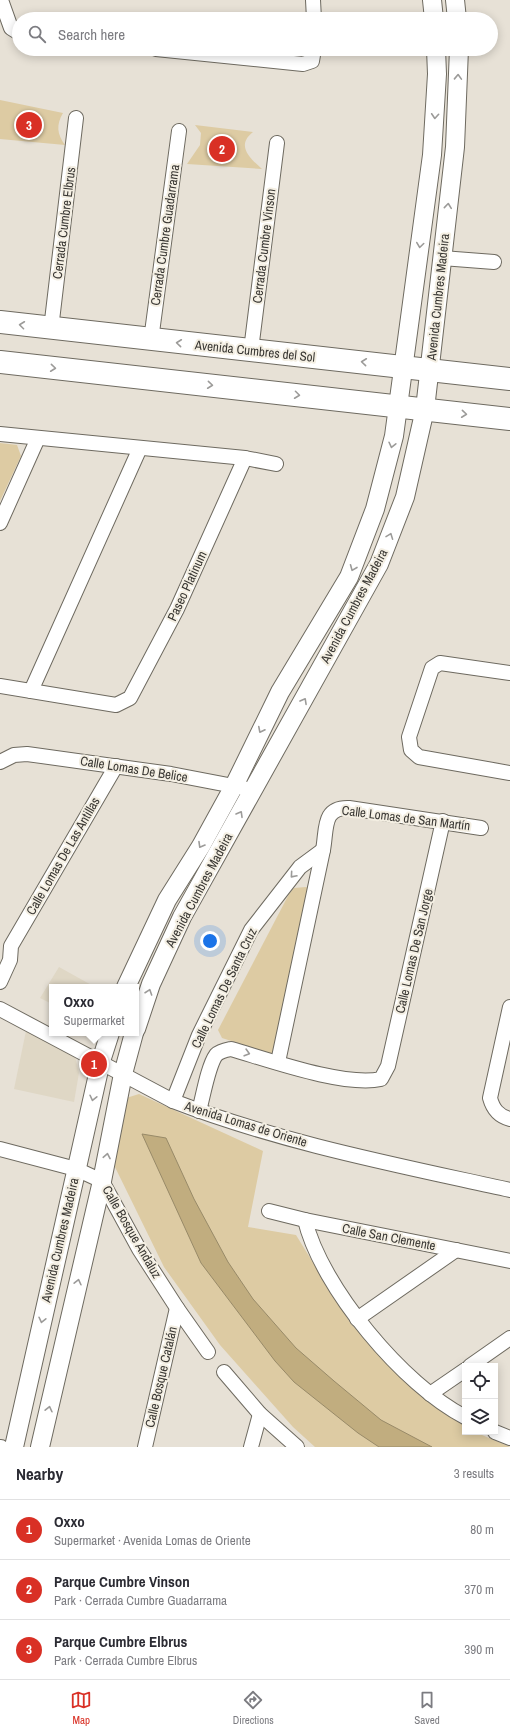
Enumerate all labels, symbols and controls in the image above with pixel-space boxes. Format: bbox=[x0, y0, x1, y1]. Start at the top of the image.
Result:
search box bbox=[12, 12, 498, 56]
icon: search bbox=[26, 23, 48, 45]
text: Search here bbox=[58, 24, 125, 45]
one-way arrow bbox=[454, 74, 463, 80]
pin: 3 bbox=[16, 110, 42, 140]
one-way arrow bbox=[431, 113, 440, 119]
pin: 2 bbox=[209, 134, 235, 164]
street label: Cerrada Cumbre Guadarrama bbox=[147, 163, 183, 307]
street label: Cerrada Cumbre Elbrus bbox=[49, 166, 79, 280]
street label: Cerrada Cumbre Vinson bbox=[249, 188, 279, 304]
one-way arrow bbox=[443, 203, 452, 209]
street label: Avenida Cumbres Madeira bbox=[423, 233, 453, 362]
one-way arrow bbox=[416, 242, 425, 248]
one-way arrow bbox=[19, 321, 25, 330]
street label: Avenida Cumbres del Sol bbox=[193, 336, 316, 366]
one-way arrow bbox=[176, 338, 182, 347]
one-way arrow bbox=[361, 358, 367, 367]
one-way arrow bbox=[50, 363, 56, 372]
one-way arrow bbox=[207, 380, 213, 389]
one-way arrow bbox=[294, 390, 300, 399]
one-way arrow bbox=[461, 409, 467, 418]
one-way arrow bbox=[389, 442, 397, 448]
one-way arrow bbox=[386, 533, 394, 540]
street label: Avenida Cumbres Madeira bbox=[316, 546, 391, 667]
street label: Paseo Platinum bbox=[163, 548, 211, 624]
one-way arrow bbox=[349, 565, 357, 572]
one-way arrow bbox=[299, 698, 306, 705]
one-way arrow bbox=[258, 726, 266, 733]
street label: Calle Lomas De Belice bbox=[79, 752, 189, 786]
street label: Calle Lomas De Las Antillas bbox=[22, 794, 104, 918]
street label: Calle Lomas de San Martín bbox=[341, 802, 471, 834]
one-way arrow bbox=[236, 811, 243, 818]
street label: Avenida Cumbres Madeira bbox=[161, 830, 236, 951]
one-way arrow bbox=[198, 841, 205, 848]
one-way arrow bbox=[291, 870, 298, 877]
street label: Calle Lomas De San Jorge bbox=[391, 887, 437, 1015]
street label: Calle Lomas De Santa Cruz bbox=[187, 925, 261, 1051]
your location bbox=[200, 931, 220, 951]
popup bbox=[49, 984, 139, 1036]
one-way arrow bbox=[144, 988, 152, 995]
text: Oxxo bbox=[63, 991, 94, 1012]
text: Supermarket bbox=[63, 1012, 125, 1029]
one-way arrow bbox=[243, 1048, 250, 1057]
pin: 1 bbox=[81, 1049, 107, 1079]
one-way arrow bbox=[90, 1095, 98, 1101]
street label: Avenida Lomas de Oriente bbox=[182, 1097, 309, 1151]
one-way arrow bbox=[102, 1153, 111, 1159]
street label: Avenida Cumbres Madeira bbox=[37, 1176, 83, 1305]
street label: Calle Bosque Andaluz bbox=[99, 1183, 165, 1281]
street label: Calle San Clemente bbox=[341, 1220, 437, 1254]
one-way arrow bbox=[74, 1279, 82, 1286]
one-way arrow bbox=[39, 1317, 47, 1323]
street label: Calle Bosque Catalán bbox=[141, 1325, 181, 1429]
map controls bbox=[462, 1363, 498, 1435]
button: locate bbox=[462, 1363, 498, 1399]
button: layers bbox=[462, 1399, 498, 1435]
one-way arrow bbox=[44, 1406, 52, 1412]
text: Nearby bbox=[16, 1462, 63, 1485]
text: 3 results bbox=[454, 1465, 494, 1482]
text: Oxxo bbox=[54, 1511, 85, 1532]
text: 1 bbox=[26, 1521, 32, 1538]
text: 80 m bbox=[470, 1521, 494, 1538]
text: Supermarket · Avenida Lomas de Oriente bbox=[54, 1532, 251, 1549]
text: Parque Cumbre Vinson bbox=[54, 1571, 190, 1592]
text: 2 bbox=[26, 1581, 32, 1598]
text: 370 m bbox=[464, 1581, 494, 1598]
text: Park · Cerrada Cumbre Guadarrama bbox=[54, 1592, 227, 1609]
text: Parque Cumbre Elbrus bbox=[54, 1631, 187, 1652]
text: 3 bbox=[26, 1641, 32, 1658]
text: 390 m bbox=[464, 1641, 494, 1658]
text: Park · Cerrada Cumbre Elbrus bbox=[54, 1652, 197, 1669]
tab: Map bbox=[70, 1689, 92, 1727]
tab: Directions bbox=[233, 1689, 274, 1727]
tab: Saved bbox=[414, 1689, 440, 1727]

